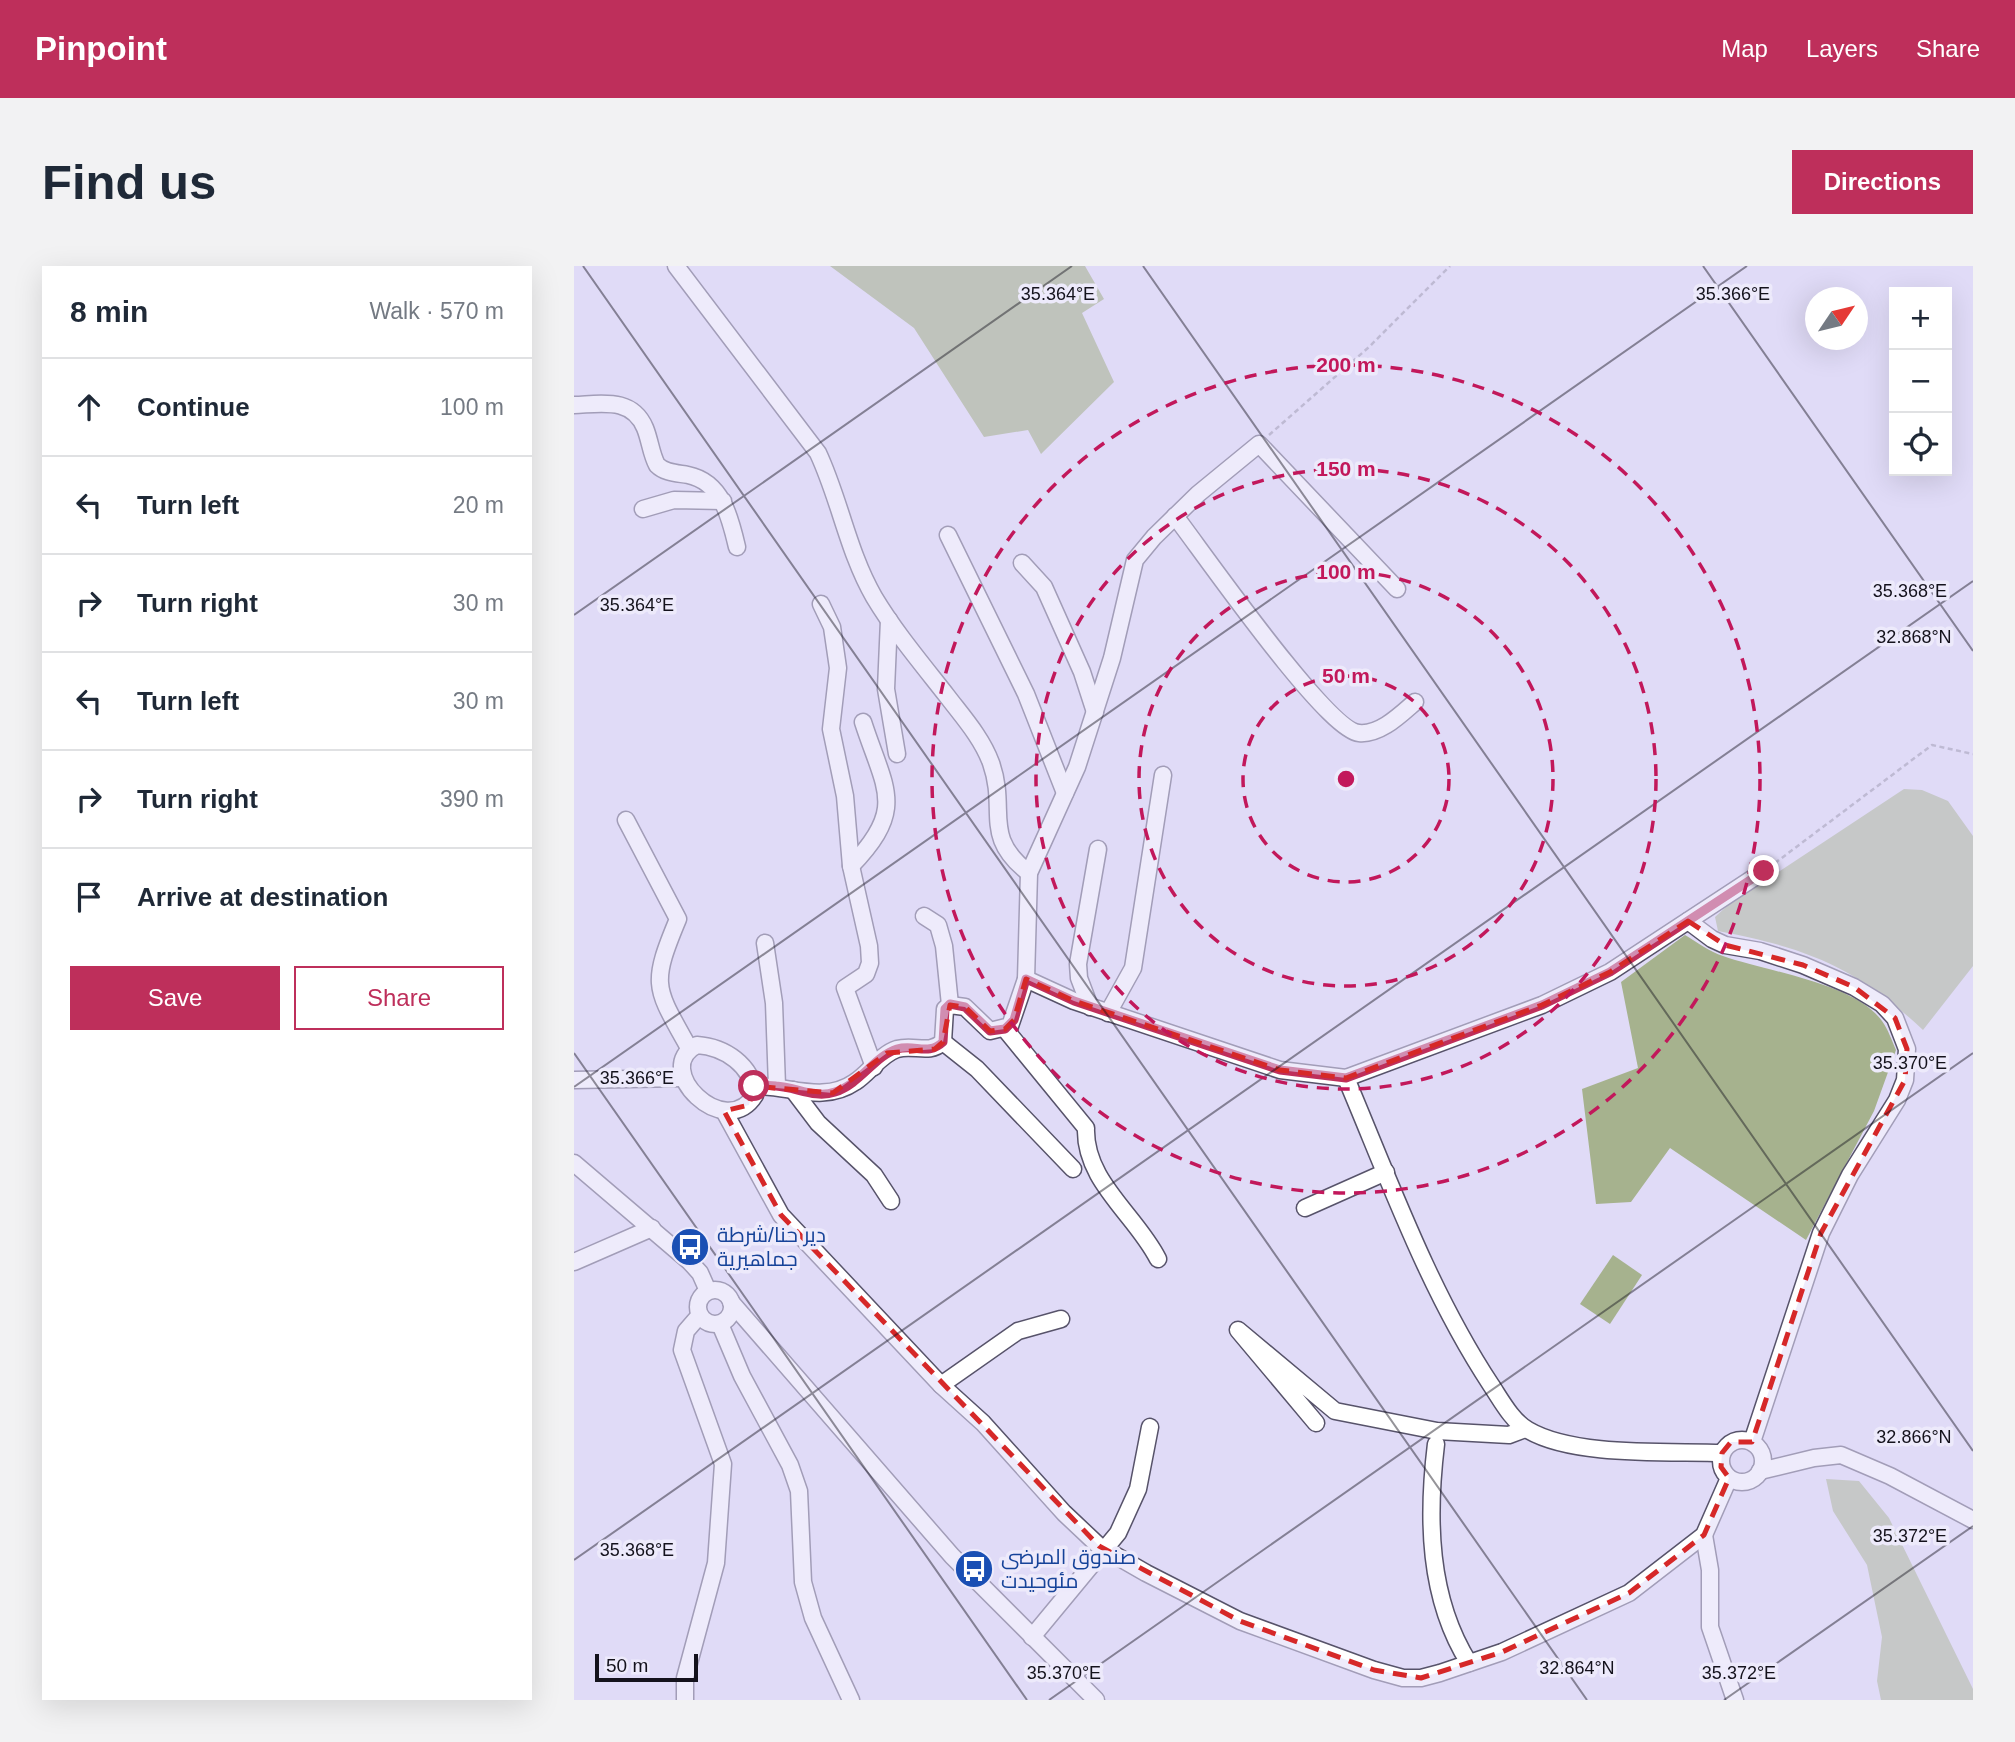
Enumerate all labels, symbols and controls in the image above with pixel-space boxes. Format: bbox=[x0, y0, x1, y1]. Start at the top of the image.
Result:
text: Pinpoint bbox=[35, 30, 167, 67]
text: Map bbox=[1721, 35, 1768, 62]
text: Layers bbox=[1806, 35, 1878, 62]
text: Share bbox=[1916, 35, 1980, 62]
button: Directions bbox=[1792, 150, 1973, 214]
text: Find us bbox=[42, 155, 216, 209]
text: 35.364°E bbox=[1021, 284, 1095, 304]
text: 35.366°E bbox=[1696, 284, 1770, 304]
north arrow bbox=[1805, 287, 1868, 350]
map controls bbox=[1889, 287, 1952, 476]
button: + bbox=[1889, 287, 1952, 350]
text: 8 min bbox=[70, 295, 148, 328]
text: Walk · 570 m bbox=[369, 298, 504, 324]
button: − bbox=[1889, 350, 1952, 413]
text: 200 m bbox=[1316, 353, 1376, 376]
icon: ahead bbox=[70, 388, 108, 426]
text: Continue bbox=[137, 392, 250, 422]
text: 100 m bbox=[440, 394, 504, 420]
button: locate bbox=[1889, 413, 1952, 476]
text: 150 m bbox=[1316, 457, 1376, 480]
icon: left bbox=[70, 486, 108, 524]
text: Turn left bbox=[137, 490, 239, 520]
text: 20 m bbox=[453, 492, 504, 518]
text: 100 m bbox=[1316, 560, 1376, 583]
text: 35.368°E bbox=[1873, 581, 1947, 601]
icon: right bbox=[70, 584, 108, 622]
text: Turn right bbox=[137, 588, 258, 618]
text: 30 m bbox=[453, 590, 504, 616]
text: 35.364°E bbox=[600, 595, 674, 615]
text: 32.868°N bbox=[1876, 627, 1952, 647]
text: 50 m bbox=[1322, 664, 1370, 687]
icon: left bbox=[70, 682, 108, 720]
text: Turn left bbox=[137, 686, 239, 716]
text: 30 m bbox=[453, 688, 504, 714]
centre of rings bbox=[1334, 767, 1358, 791]
icon: right bbox=[70, 780, 108, 818]
text: Turn right bbox=[137, 784, 258, 814]
text: 390 m bbox=[440, 786, 504, 812]
route end bbox=[1748, 855, 1779, 886]
icon: arrive bbox=[70, 878, 108, 916]
text: Arrive at destination bbox=[137, 882, 388, 912]
button: Save bbox=[70, 966, 280, 1030]
button: Share bbox=[294, 966, 504, 1030]
text: 35.370°E bbox=[1873, 1053, 1947, 1073]
text: 35.366°E bbox=[600, 1068, 674, 1088]
route start bbox=[738, 1070, 769, 1101]
place label: دير حنا/شرطة جماهيرية bbox=[717, 1223, 826, 1271]
bus stop icon: دير حنا/شرطة جماهيرية bbox=[669, 1226, 711, 1268]
text: 32.866°N bbox=[1876, 1427, 1952, 1447]
text: 35.372°E bbox=[1873, 1526, 1947, 1546]
text: 35.368°E bbox=[600, 1540, 674, 1560]
place label: صندوق المرضى مئوحيدت bbox=[1001, 1545, 1136, 1593]
bus stop icon: صندوق المرضى مئوحيدت bbox=[953, 1548, 995, 1590]
scale bar bbox=[595, 1651, 698, 1683]
text: 50 m bbox=[606, 1655, 648, 1676]
text: 32.864°N bbox=[1539, 1658, 1615, 1678]
text: 35.370°E bbox=[1027, 1663, 1101, 1683]
text: 35.372°E bbox=[1702, 1663, 1776, 1683]

